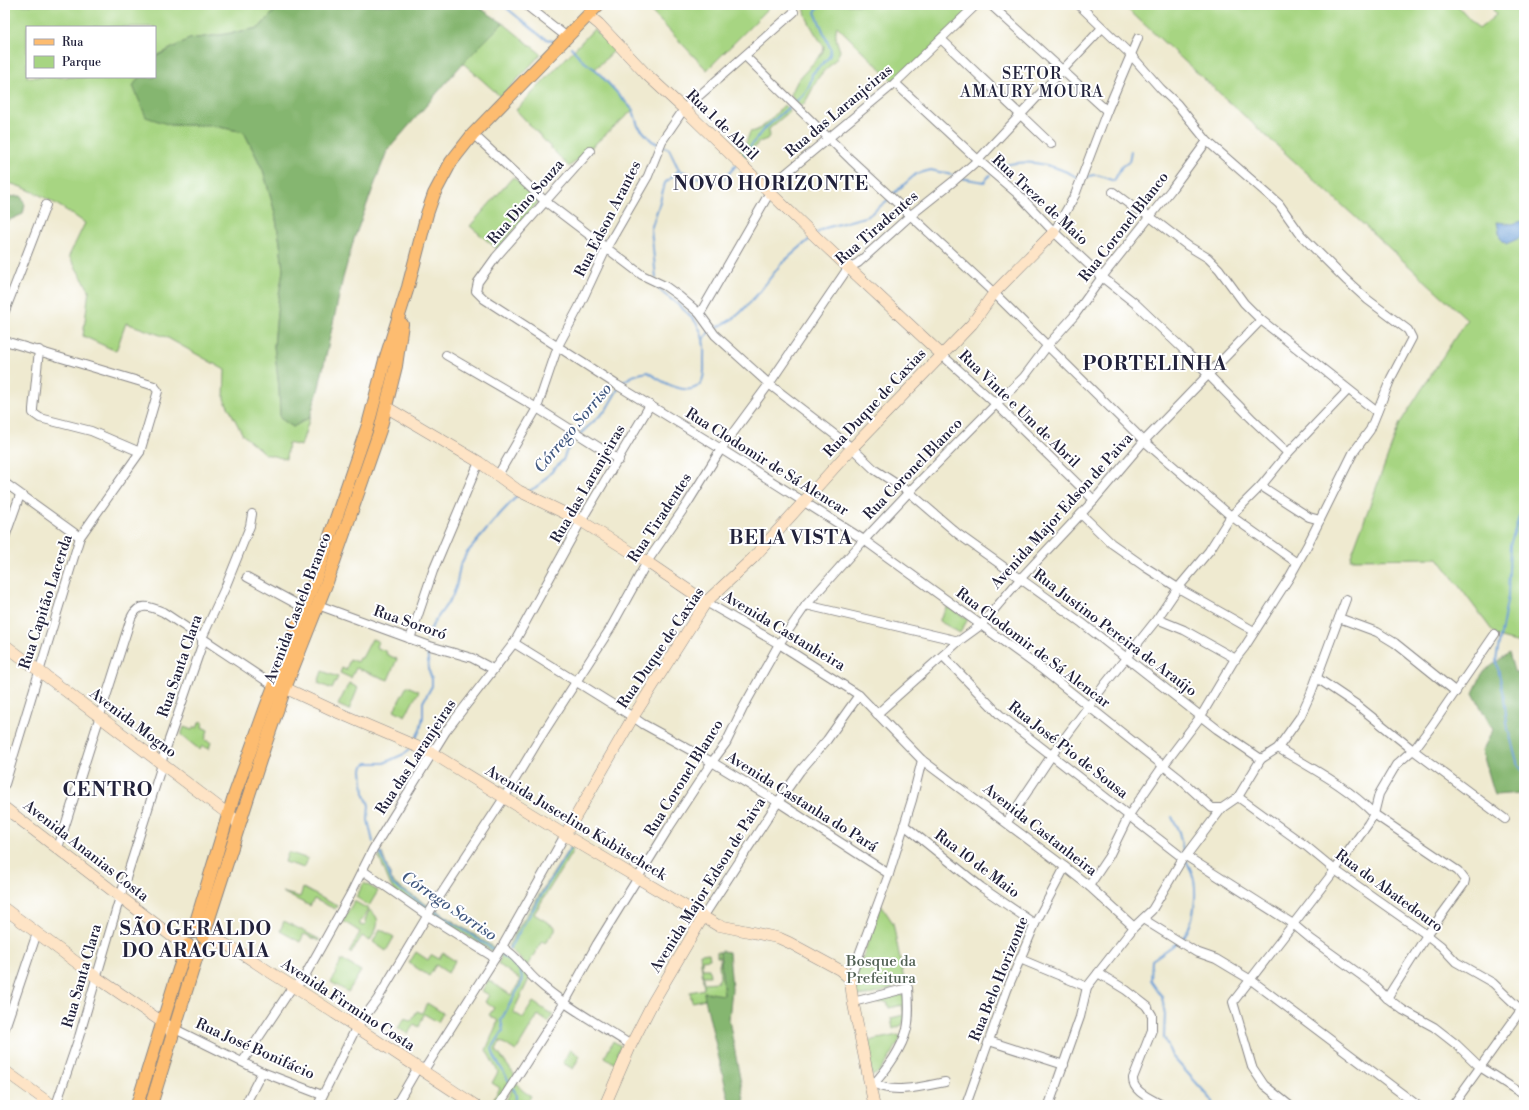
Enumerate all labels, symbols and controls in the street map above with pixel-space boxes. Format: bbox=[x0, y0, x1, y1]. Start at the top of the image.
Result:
legend bbox=[26, 26, 156, 78]
text: Rua bbox=[62, 35, 84, 50]
text: Parque bbox=[62, 55, 101, 70]
street label: Rua das Laranjeiras bbox=[782, 61, 896, 161]
district label: SETOR AMAURY MOURA bbox=[959, 64, 1104, 102]
street label: Rua 1 de Abril bbox=[682, 86, 762, 165]
street label: Rua Treze de Maio bbox=[988, 151, 1092, 249]
street label: Rua Dino Souza bbox=[484, 155, 569, 249]
street label: Rua Edson Arantes bbox=[570, 158, 646, 280]
street label: Rua Coronel Blanco bbox=[1075, 168, 1173, 286]
district label: NOVO HORIZONTE bbox=[673, 172, 869, 196]
street label: Rua Tiradentes bbox=[832, 187, 922, 269]
street label: Rua Duque de Caxias bbox=[820, 345, 930, 461]
street label: Rua Vinte e Um de Abril bbox=[955, 346, 1084, 472]
district label: PORTELINHA bbox=[1083, 352, 1227, 376]
water label: Córrego Sorriso bbox=[530, 379, 616, 477]
street label: Rua Clodomir de Sá Alencar bbox=[682, 404, 853, 520]
street label: Rua Coronel Blanco bbox=[859, 414, 967, 524]
street label: Rua das Laranjeiras bbox=[546, 421, 630, 547]
street label: Avenida Major Edson de Paiva bbox=[986, 429, 1137, 594]
street label: Rua Tiradentes bbox=[624, 469, 696, 567]
district label: BELA VISTA bbox=[729, 526, 853, 550]
street label: Avenida Castelo Branco bbox=[260, 530, 336, 687]
street label: Rua Capitão Lacerda bbox=[15, 532, 77, 672]
street label: Rua Justino Pereira de Araújo bbox=[1029, 565, 1201, 701]
street label: Rua Duque de Caxias bbox=[613, 584, 709, 712]
street label: Rua Clodomir de Sá Alencar bbox=[952, 584, 1115, 713]
street label: Avenida Castanheira bbox=[718, 586, 849, 675]
street label: Rua Sororó bbox=[371, 602, 449, 644]
street label: Rua Santa Clara bbox=[154, 612, 207, 720]
street label: Avenida Mogno bbox=[85, 683, 180, 762]
street label: Rua das Laranjeiras bbox=[372, 696, 460, 818]
street label: Rua José Pio de Sousa bbox=[1004, 697, 1132, 803]
street label: Rua Coronel Blanco bbox=[640, 716, 728, 840]
street label: Avenida Castanha do Pará bbox=[722, 747, 882, 857]
street label: Avenida Juscelino Kubitscheck bbox=[481, 761, 671, 885]
district label: CENTRO bbox=[63, 778, 154, 802]
street label: Avenida Castanheira bbox=[978, 779, 1101, 881]
street label: Avenida Major Edson de Paiva bbox=[646, 793, 770, 977]
street label: Avenida Ananias Costa bbox=[19, 795, 153, 906]
street label: Rua 10 de Maio bbox=[931, 826, 1023, 902]
street label: Rua do Abatedouro bbox=[1331, 845, 1447, 937]
water label: Córrego Sorriso bbox=[397, 867, 501, 945]
street label: Rua Belo Horizonte bbox=[965, 914, 1033, 1044]
district label: SÃO GERALDO DO ARAGUAIA bbox=[120, 916, 272, 963]
street label: Rua Santa Clara bbox=[58, 921, 106, 1030]
park label: Bosque da Prefeitura bbox=[845, 952, 916, 988]
street label: Avenida Firmino Costa bbox=[277, 954, 419, 1056]
street label: Rua José Bonifácio bbox=[192, 1014, 318, 1084]

